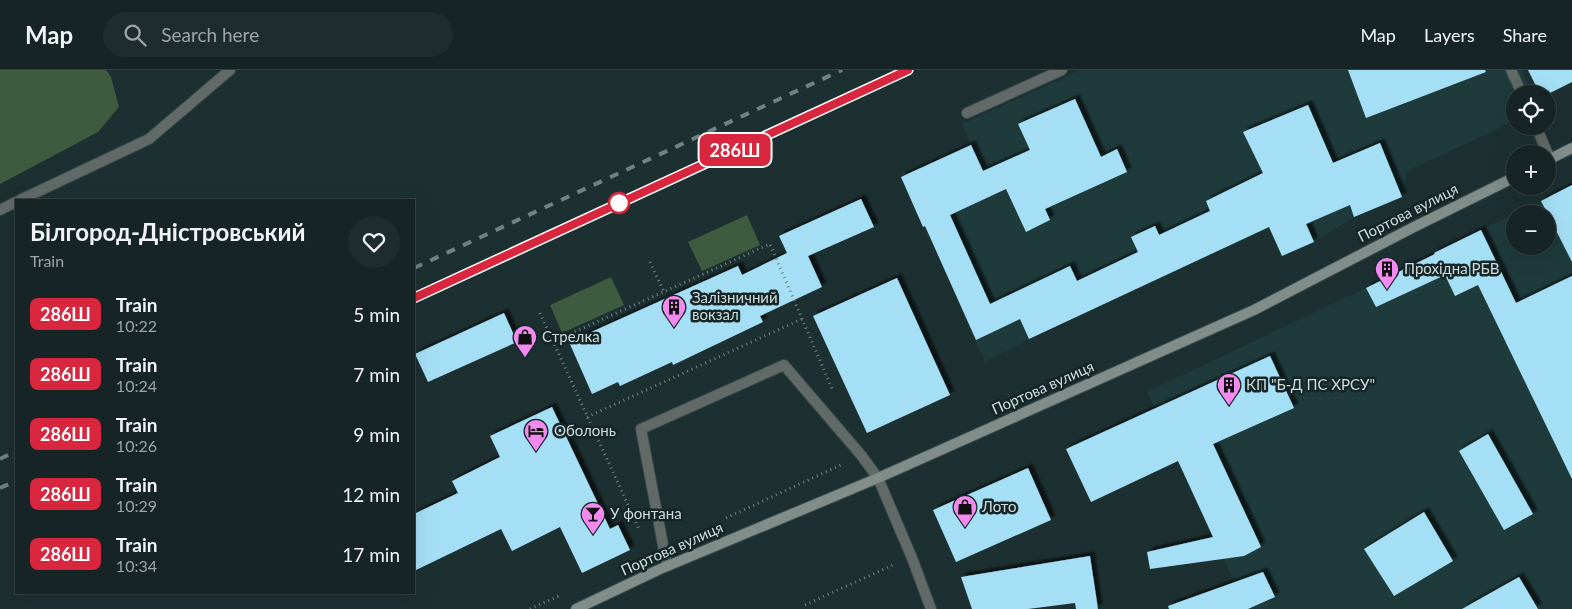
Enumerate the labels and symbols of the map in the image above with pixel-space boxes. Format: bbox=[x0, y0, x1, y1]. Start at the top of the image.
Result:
line badge: 286Ш bbox=[700, 134, 770, 166]
street label: Портова вулиця bbox=[1354, 179, 1461, 245]
unlabelled marker bbox=[608, 192, 630, 214]
building icon: Прохідна РБВ bbox=[1374, 256, 1400, 290]
place label: Прохідна РБВ bbox=[1404, 259, 1500, 277]
place label: Залізничний вокзал bbox=[692, 288, 778, 323]
building icon: Залізничний вокзал bbox=[661, 294, 687, 328]
shop icon: Стрелка bbox=[512, 324, 538, 358]
place label: Стрелка bbox=[542, 327, 600, 345]
street label: Портова вулиця bbox=[989, 356, 1097, 418]
building icon: КП "Б-Д ПС ХРСУ" bbox=[1216, 372, 1242, 406]
place label: КП "Б-Д ПС ХРСУ" bbox=[1246, 375, 1375, 393]
hotel icon: Оболонь bbox=[523, 418, 549, 452]
place label: Оболонь bbox=[554, 421, 616, 439]
shop icon: Лото bbox=[952, 494, 978, 528]
place label: Лото bbox=[981, 497, 1017, 515]
bar icon: У фонтана bbox=[580, 501, 606, 535]
place label: У фонтана bbox=[610, 504, 682, 522]
street label: Портова вулиця bbox=[618, 517, 726, 579]

